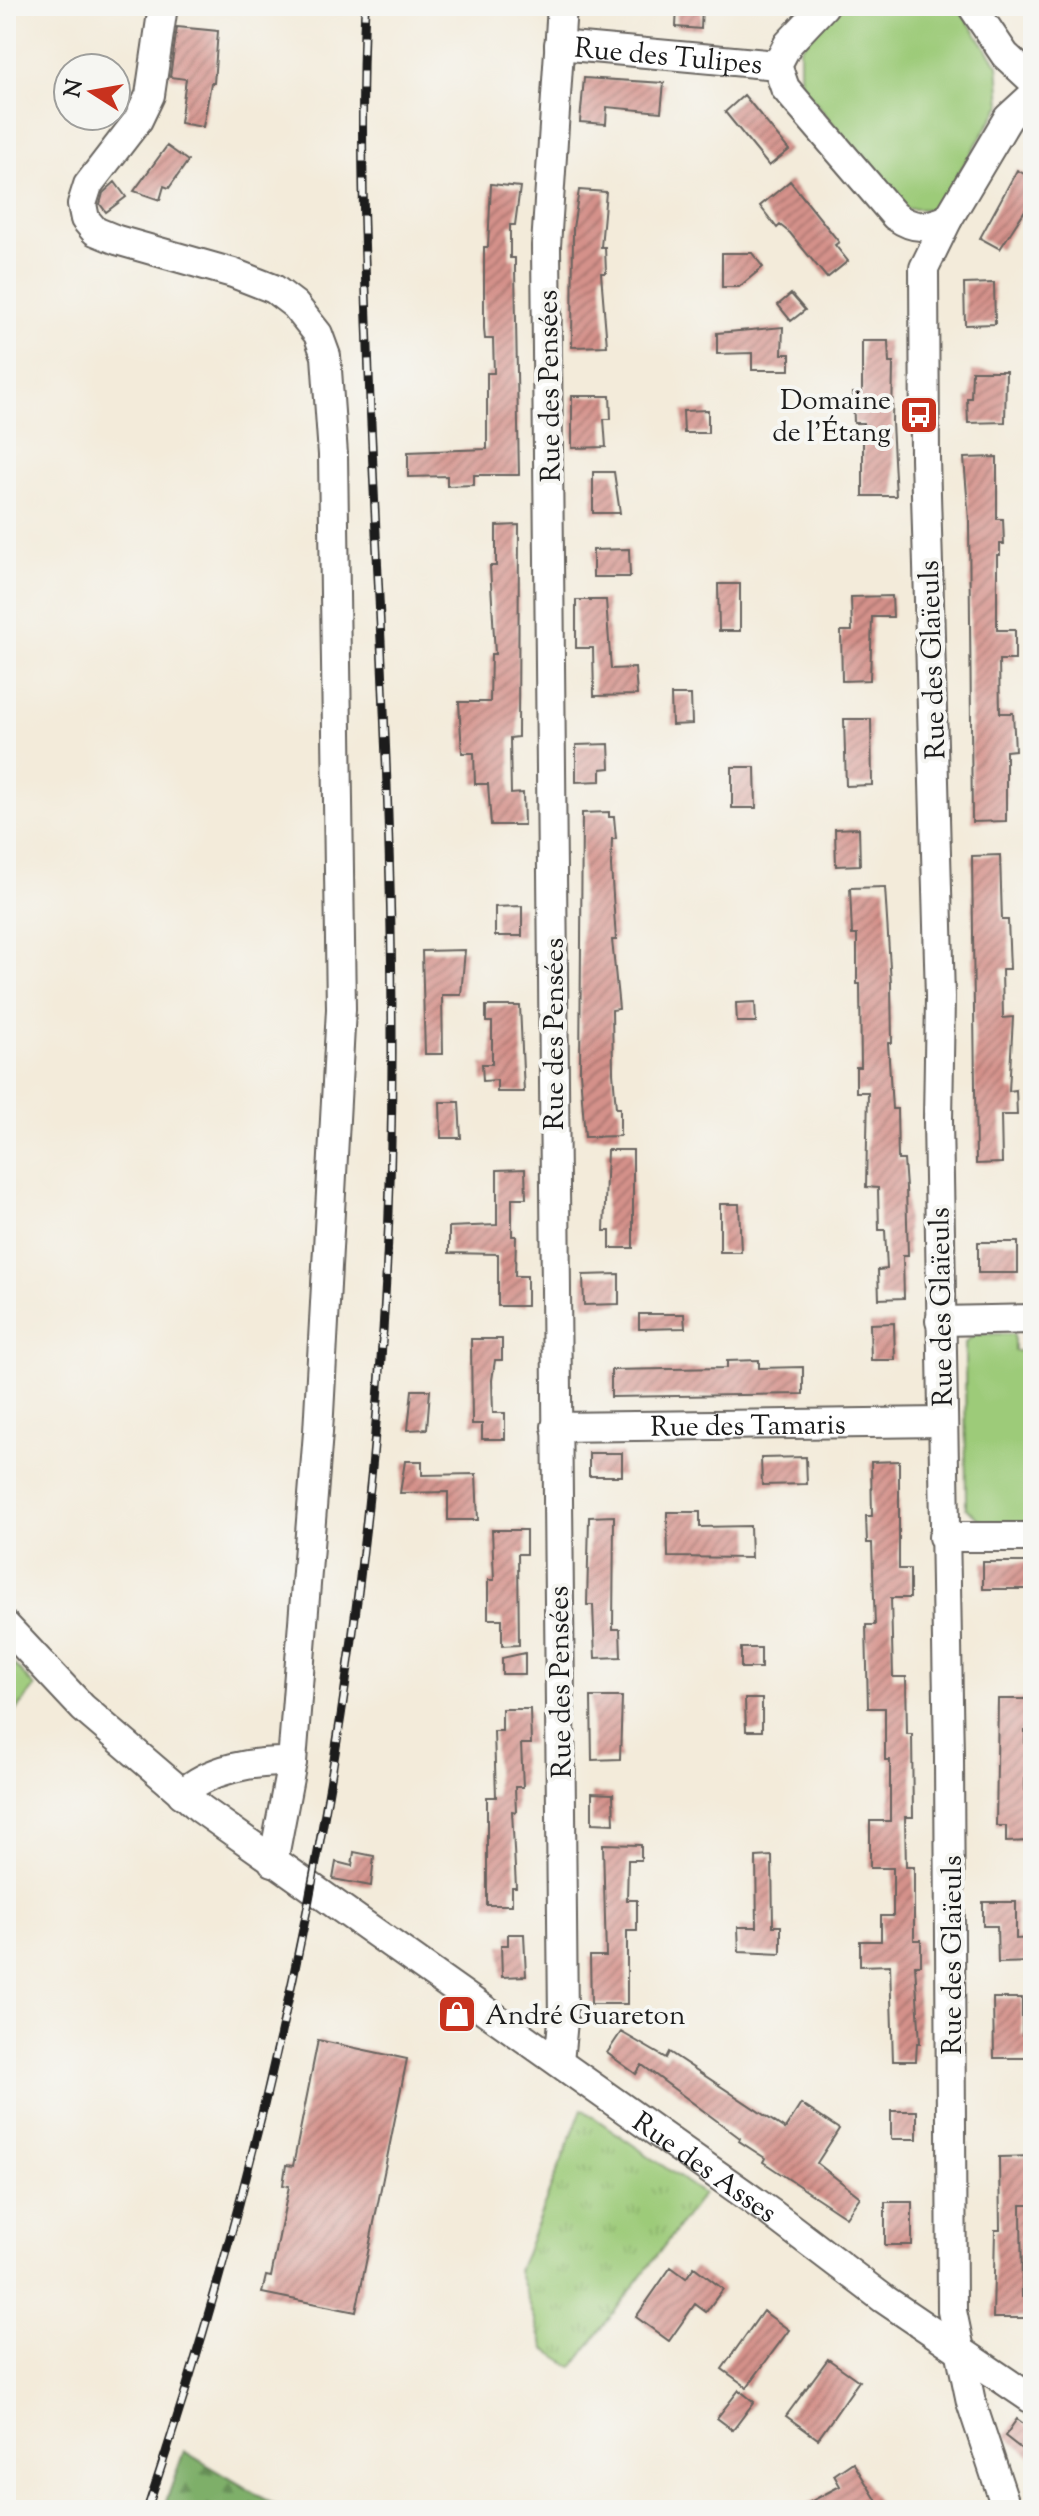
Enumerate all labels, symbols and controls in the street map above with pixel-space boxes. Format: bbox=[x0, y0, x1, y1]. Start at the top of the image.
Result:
street label: Rue des Tulipes bbox=[572, 30, 764, 87]
north arrow bbox=[52, 52, 132, 132]
text: N bbox=[58, 77, 93, 100]
street label: Rue des Pensées bbox=[529, 289, 573, 482]
place label: Domaine de l'Étang bbox=[772, 382, 891, 454]
bus stop icon: Domaine de l'Étang bbox=[898, 394, 940, 436]
street label: Rue des Glaïeuls bbox=[911, 560, 957, 760]
street label: Rue des Pensées bbox=[536, 938, 576, 1130]
street label: Rue des Glaïeuls bbox=[921, 1207, 965, 1407]
street label: Rue des Tamaris bbox=[650, 1406, 846, 1449]
street label: Rue des Pensées bbox=[540, 1585, 584, 1778]
street label: Rue des Glaïeuls bbox=[934, 1855, 974, 2055]
shop icon: André Guareton bbox=[436, 1993, 478, 2035]
place label: André Guareton bbox=[485, 1997, 685, 2037]
street label: Rue des Asses bbox=[623, 2104, 784, 2234]

